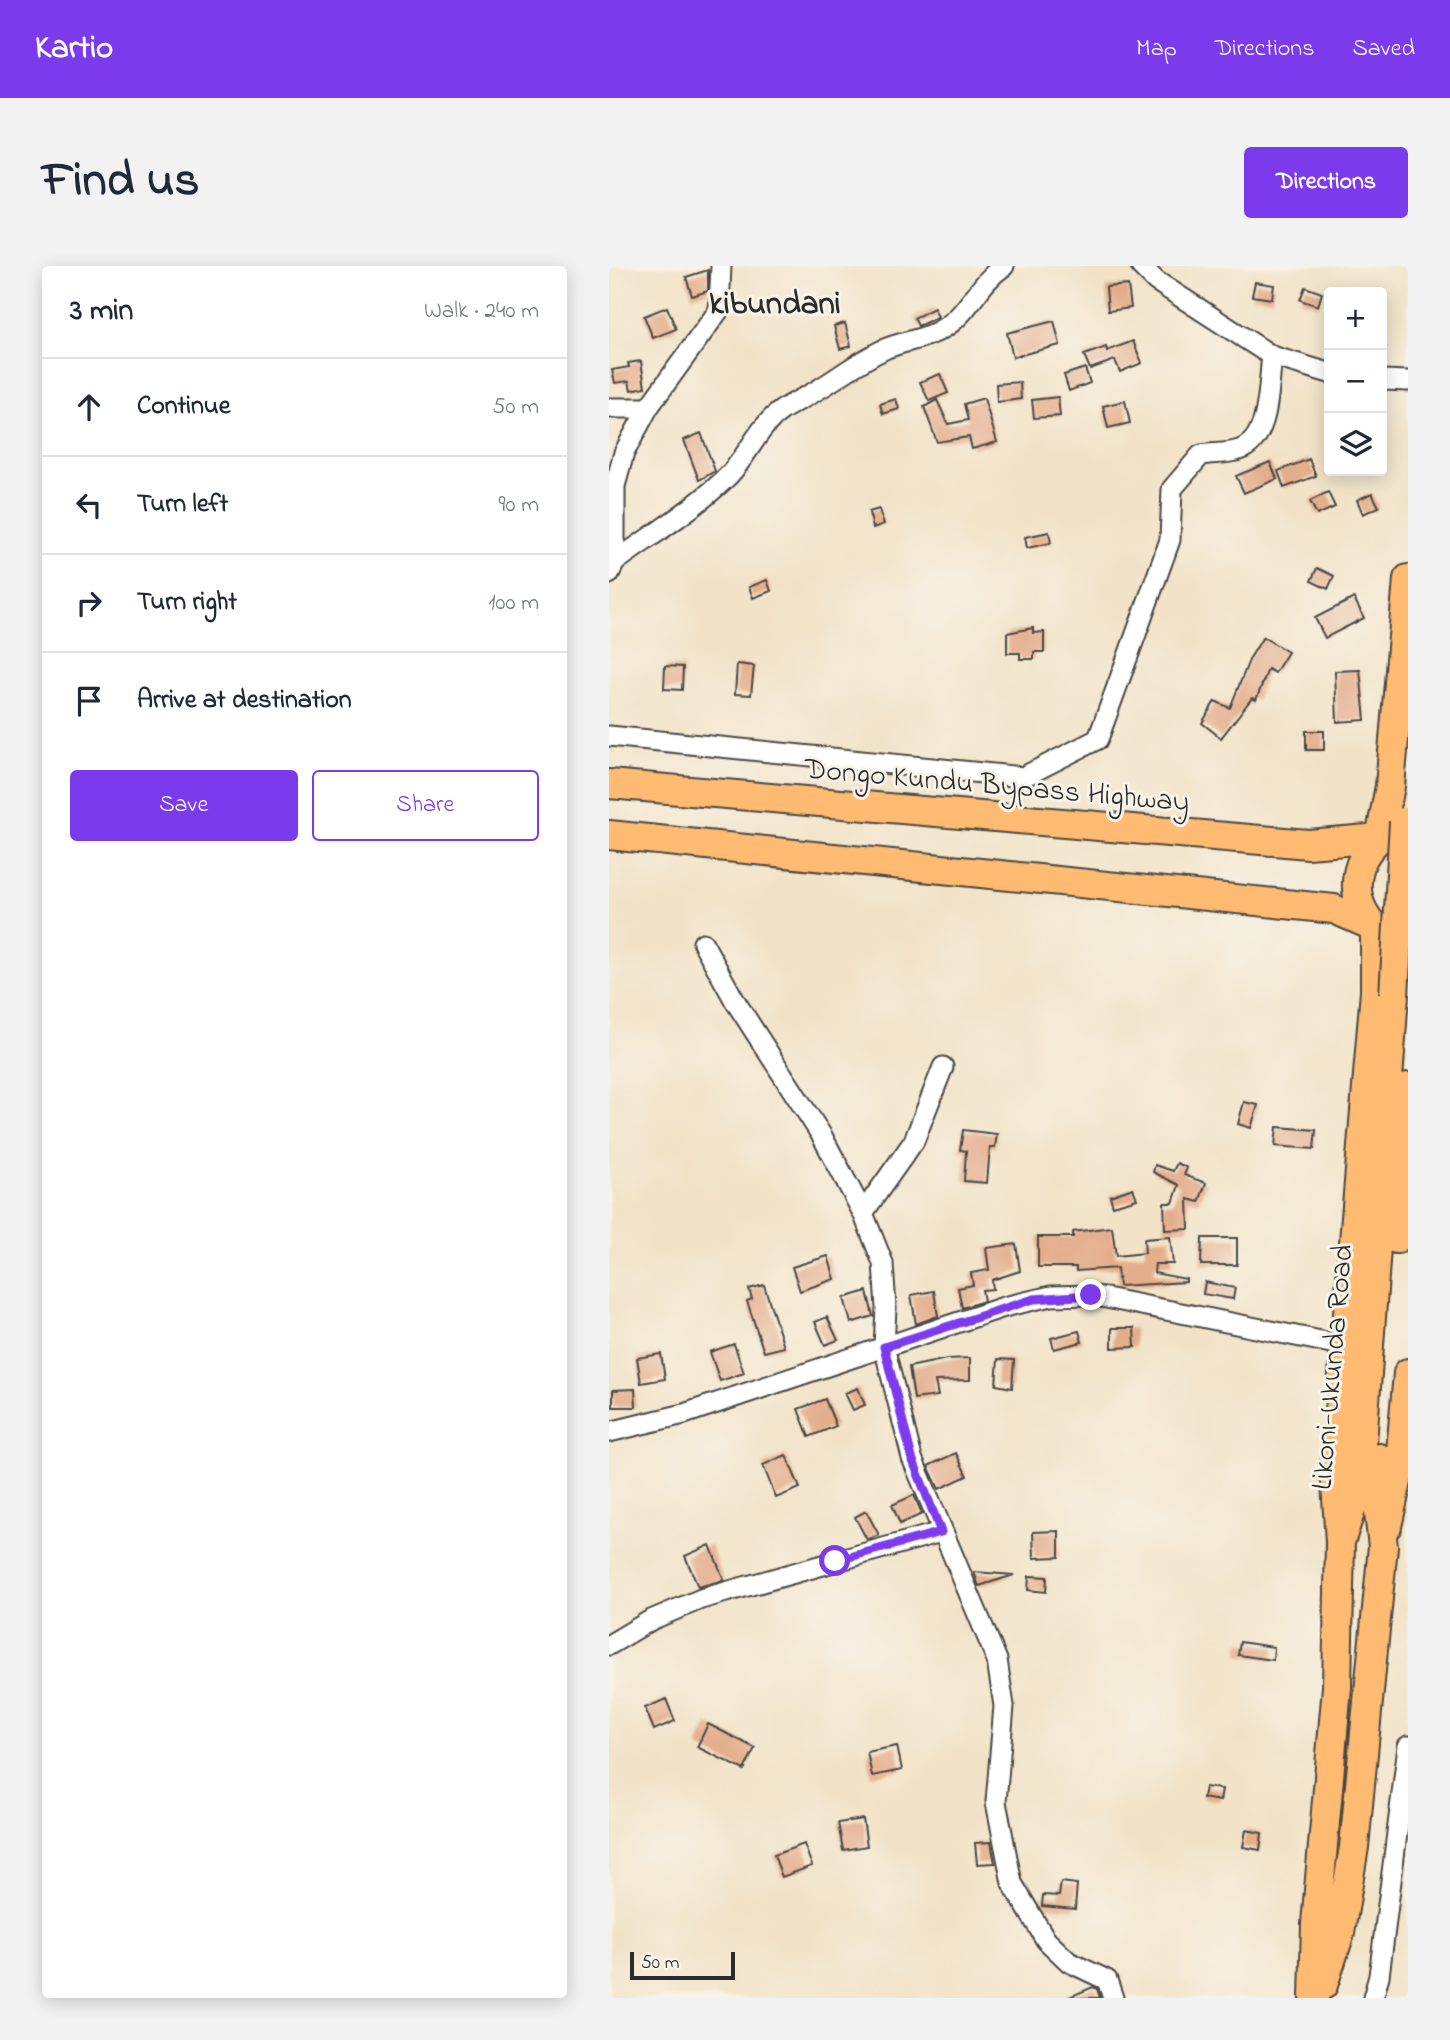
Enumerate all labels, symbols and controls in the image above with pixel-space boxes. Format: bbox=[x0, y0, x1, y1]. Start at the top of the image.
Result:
text: Kartio bbox=[35, 25, 113, 73]
text: Map bbox=[1136, 32, 1177, 67]
text: Directions bbox=[1215, 32, 1314, 67]
text: Saved bbox=[1352, 32, 1415, 67]
text: Find us bbox=[42, 146, 199, 218]
button: Directions bbox=[1244, 147, 1408, 218]
district label: kibundani bbox=[709, 281, 841, 329]
map controls bbox=[1324, 287, 1387, 476]
button: + bbox=[1324, 287, 1387, 350]
text: 3 min bbox=[70, 290, 133, 334]
text: Walk · 240 m bbox=[424, 295, 539, 328]
button: − bbox=[1324, 350, 1387, 413]
icon: ahead bbox=[70, 388, 108, 426]
text: Continue bbox=[137, 388, 230, 426]
text: 50 m bbox=[492, 391, 539, 424]
button: layers bbox=[1324, 413, 1387, 476]
icon: left bbox=[70, 486, 108, 524]
text: Turn left bbox=[137, 486, 228, 524]
text: 90 m bbox=[499, 489, 539, 522]
icon: right bbox=[70, 584, 108, 622]
text: Turn right bbox=[137, 584, 237, 622]
text: 100 m bbox=[488, 587, 539, 620]
icon: arrive bbox=[70, 682, 108, 720]
text: Arrive at destination bbox=[137, 682, 352, 720]
street label: Dongo Kundu Bypass Highway bbox=[801, 748, 1191, 826]
button: Save bbox=[70, 770, 298, 841]
button: Share bbox=[312, 770, 539, 841]
street label: Likoni-Ukunda Road bbox=[1301, 1242, 1367, 1492]
route end bbox=[1075, 1279, 1106, 1310]
route start bbox=[819, 1545, 850, 1576]
scale bar bbox=[630, 1949, 735, 1981]
text: 50 m bbox=[641, 1950, 680, 1977]

